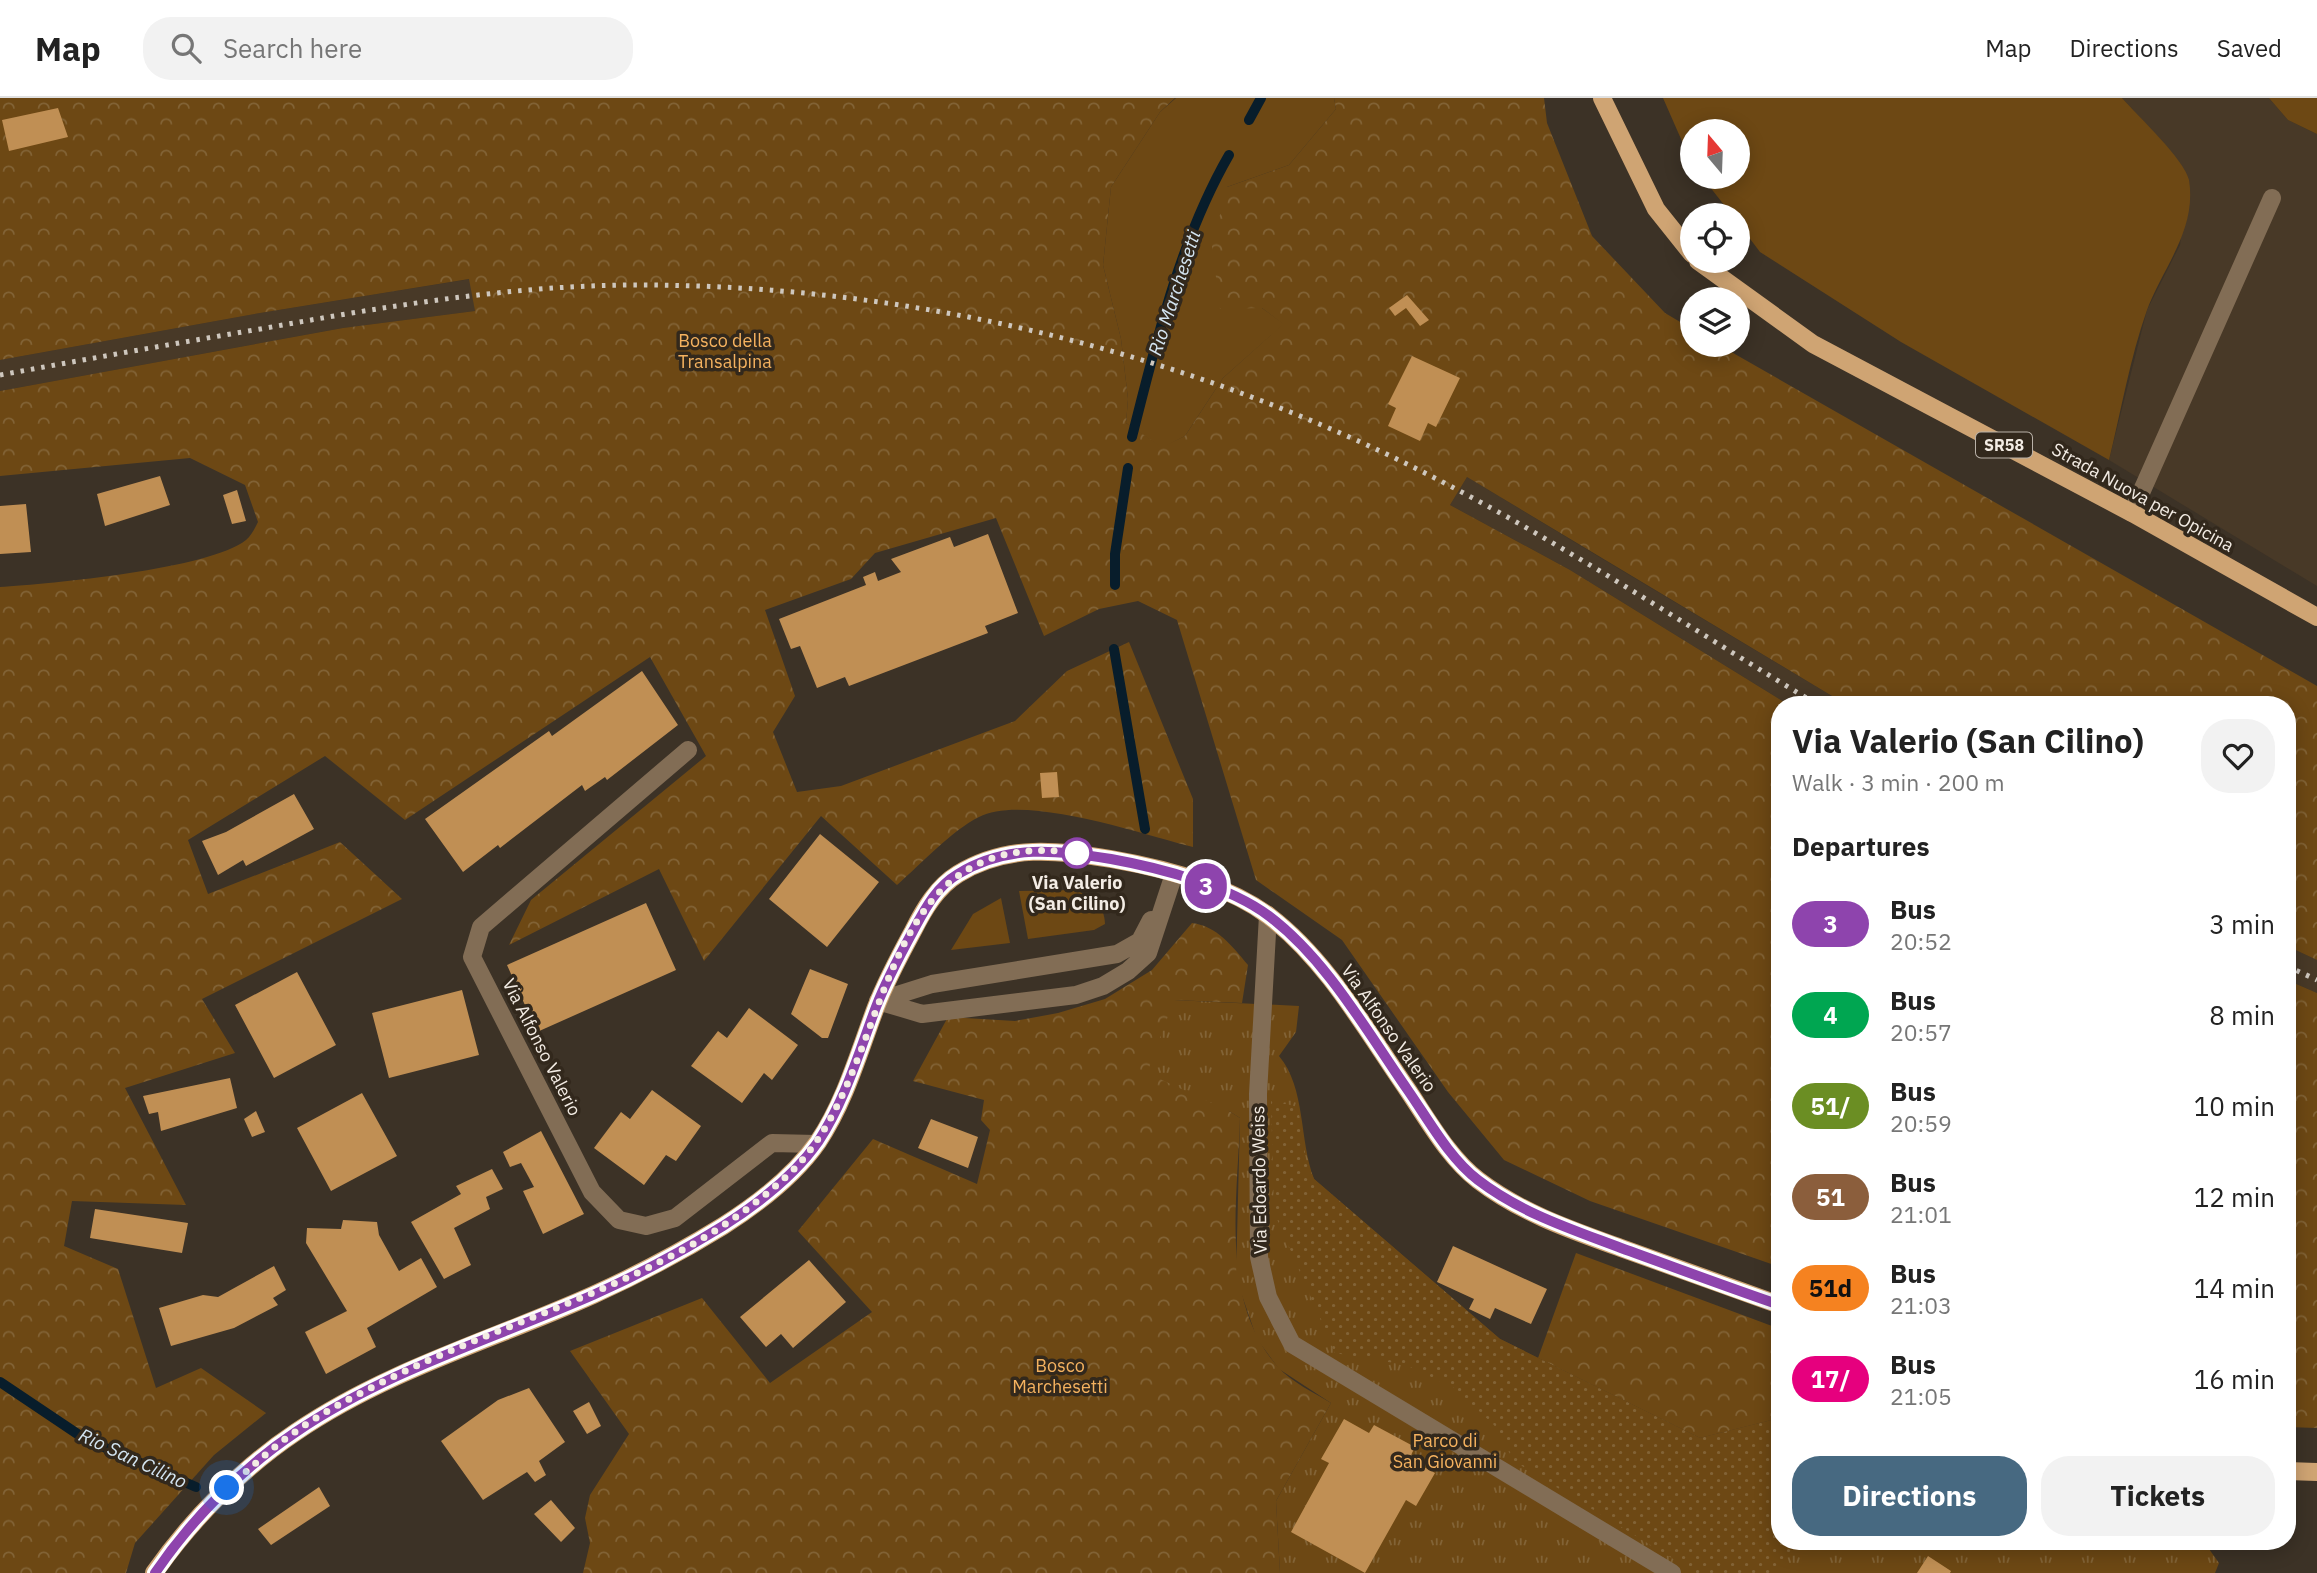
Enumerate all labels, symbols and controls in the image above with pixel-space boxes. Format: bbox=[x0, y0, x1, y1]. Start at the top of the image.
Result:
search box bbox=[143, 17, 633, 80]
text: Map bbox=[35, 27, 101, 70]
icon: search bbox=[167, 29, 205, 67]
text: Search here bbox=[223, 31, 362, 65]
text: Map bbox=[1985, 32, 2031, 64]
text: Directions bbox=[2069, 32, 2179, 64]
text: Saved bbox=[2217, 32, 2282, 64]
north arrow bbox=[1680, 119, 1750, 189]
map controls bbox=[1680, 119, 1750, 357]
button: locate bbox=[1680, 203, 1750, 273]
water label: Rio Marchesetti bbox=[1142, 227, 1206, 359]
button: layers bbox=[1680, 287, 1750, 357]
park label: Bosco della Transalpina bbox=[678, 329, 772, 373]
road number: SR58 bbox=[1976, 432, 2032, 458]
street label: Strada Nuova per Opicina bbox=[2048, 437, 2239, 557]
text: Via Valerio (San Cilino) bbox=[1792, 719, 2144, 762]
button: heart bbox=[2201, 719, 2275, 793]
text: Walk · 3 min · 200 m bbox=[1792, 767, 2005, 797]
text: Departures bbox=[1792, 829, 1930, 863]
marker: Via Valerio (San Cilino) bbox=[1062, 838, 1092, 868]
line badge: 3 bbox=[1183, 863, 1229, 909]
text: 3 bbox=[1199, 870, 1213, 902]
place label: Via Valerio (San Cilino) bbox=[1029, 871, 1125, 915]
text: Bus bbox=[1890, 892, 1936, 926]
text: 3 min bbox=[2209, 907, 2275, 941]
text: 3 bbox=[1823, 908, 1838, 940]
text: 20:52 bbox=[1890, 926, 1952, 956]
street label: Via Alfonso Valerio bbox=[1336, 960, 1442, 1096]
street label: Via Alfonso Valerio bbox=[497, 975, 587, 1119]
text: Bus bbox=[1890, 983, 1936, 1017]
text: 8 min bbox=[2209, 998, 2275, 1032]
text: 4 bbox=[1823, 999, 1838, 1031]
text: 20:57 bbox=[1890, 1017, 1952, 1047]
text: Bus bbox=[1890, 1074, 1936, 1108]
text: 10 min bbox=[2194, 1089, 2275, 1123]
text: 51/ bbox=[1811, 1090, 1850, 1122]
street label: Via Edoardo Weiss bbox=[1246, 1106, 1272, 1254]
text: 20:59 bbox=[1890, 1108, 1952, 1138]
text: Bus bbox=[1890, 1165, 1936, 1199]
text: 12 min bbox=[2194, 1180, 2275, 1214]
text: 51 bbox=[1816, 1181, 1845, 1213]
text: 21:01 bbox=[1890, 1199, 1952, 1229]
text: Bus bbox=[1890, 1256, 1936, 1290]
text: 14 min bbox=[2194, 1271, 2275, 1305]
text: 51d bbox=[1809, 1272, 1852, 1304]
text: 21:03 bbox=[1890, 1290, 1952, 1320]
text: Bus bbox=[1890, 1347, 1936, 1381]
park label: Bosco Marchesetti bbox=[1012, 1354, 1108, 1398]
text: 16 min bbox=[2194, 1362, 2275, 1396]
text: 17/ bbox=[1811, 1363, 1850, 1395]
text: 21:05 bbox=[1890, 1381, 1952, 1411]
water label: Rio San Cilino bbox=[75, 1422, 191, 1494]
park label: Parco di San Giovanni bbox=[1393, 1429, 1497, 1473]
button: Directions bbox=[1792, 1456, 2027, 1536]
button: Tickets bbox=[2041, 1456, 2275, 1536]
your location bbox=[209, 1470, 244, 1505]

